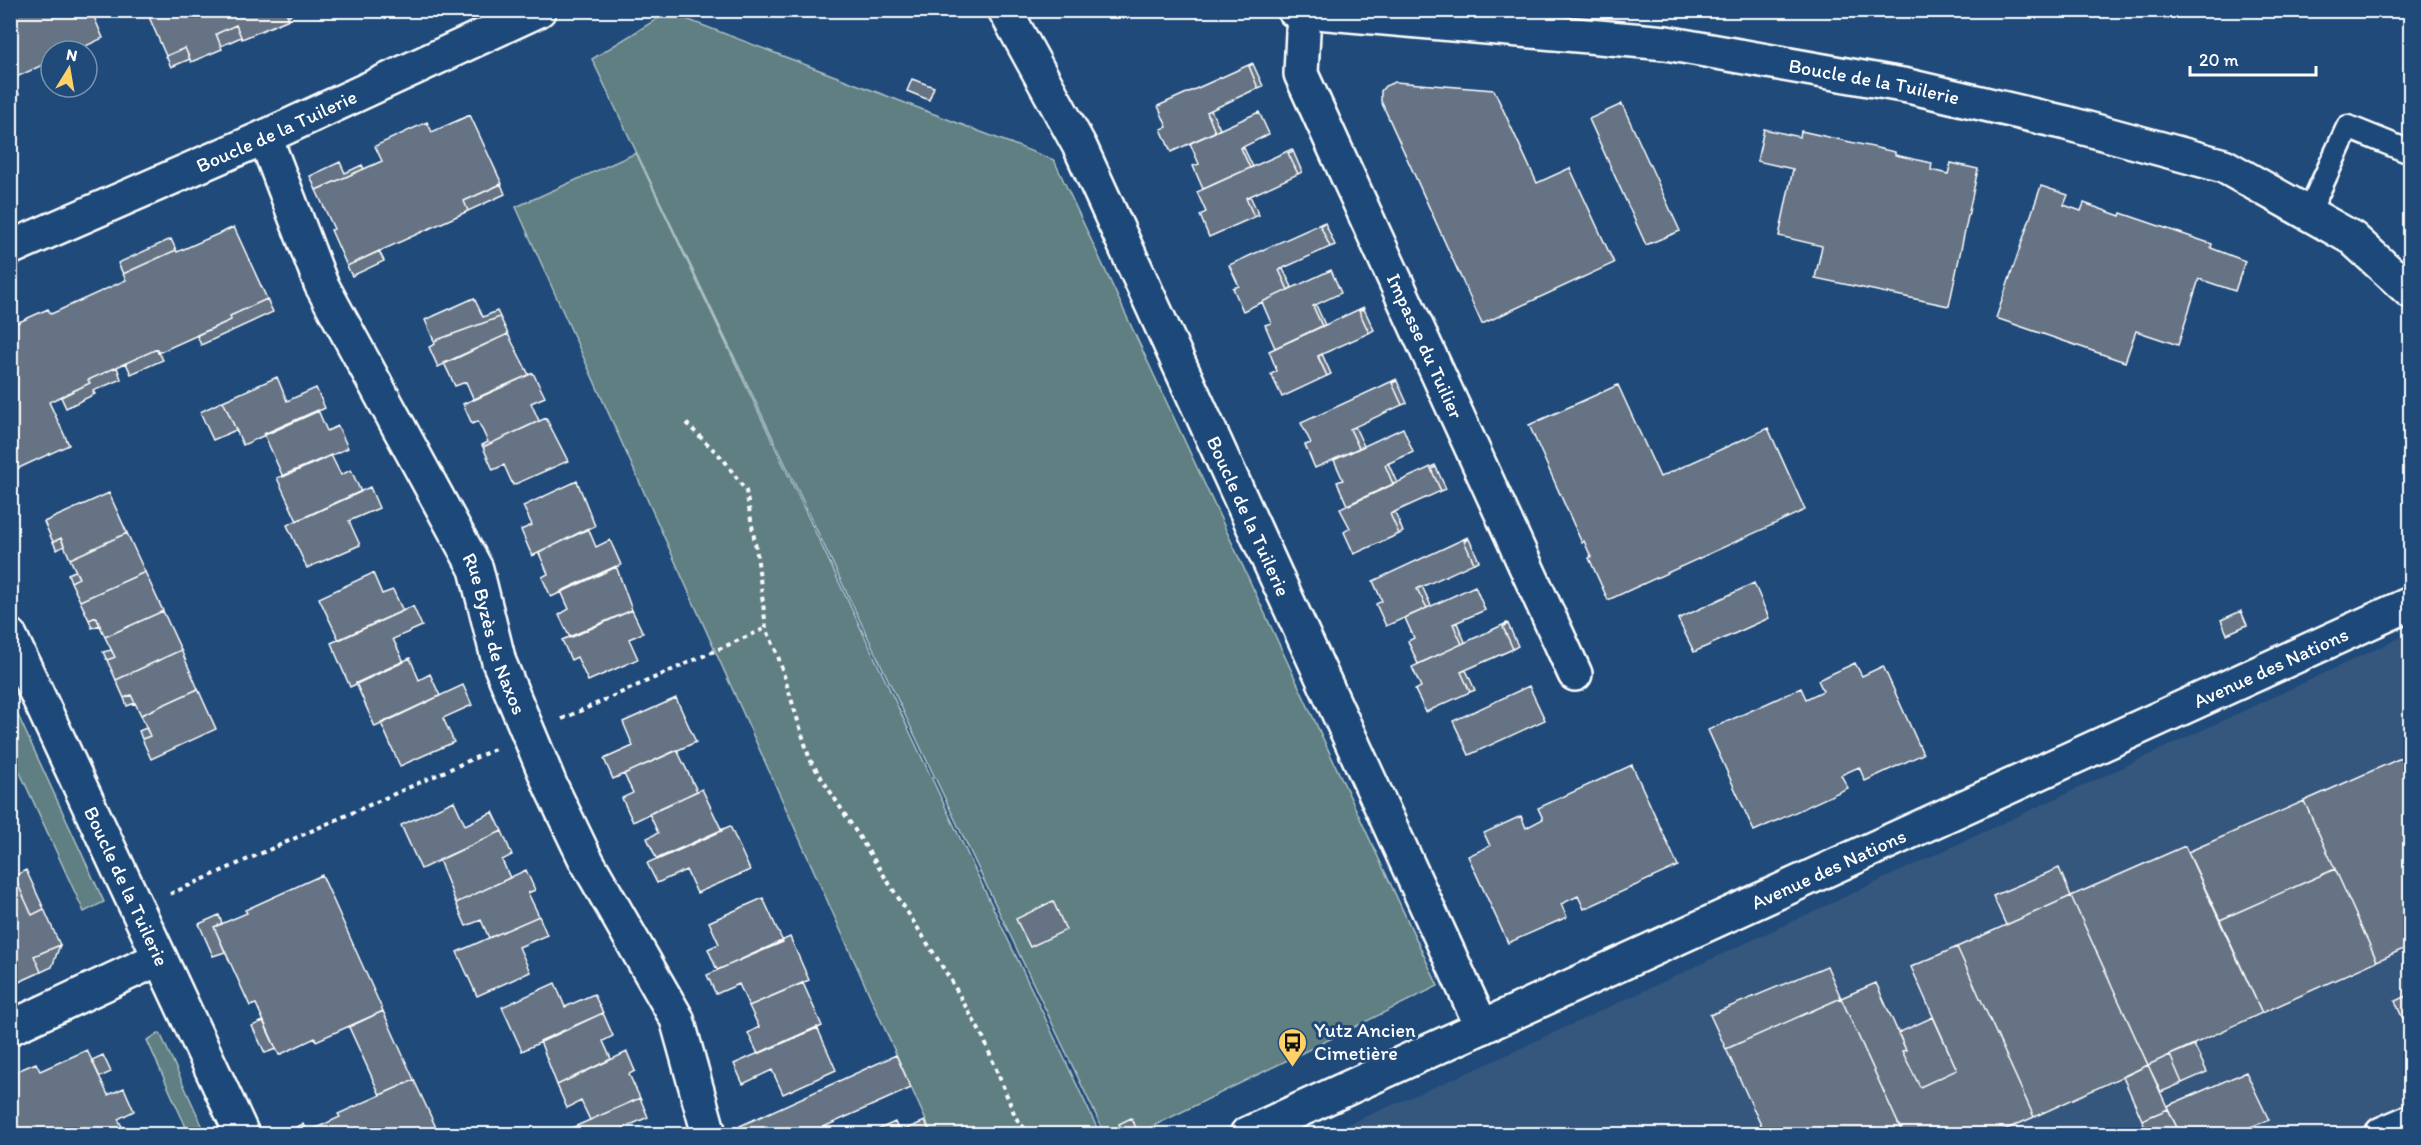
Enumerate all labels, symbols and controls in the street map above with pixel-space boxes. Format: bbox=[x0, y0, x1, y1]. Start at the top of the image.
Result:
north arrow bbox=[39, 39, 99, 99]
scale bar bbox=[2190, 39, 2316, 77]
text: N bbox=[65, 44, 79, 65]
text: 20 m bbox=[2199, 49, 2239, 71]
street label: Boucle de la Tuilerie bbox=[1787, 53, 1962, 110]
street label: Boucle de la Tuilerie bbox=[192, 84, 360, 177]
street label: Impasse du Tuilier bbox=[1382, 269, 1469, 422]
street label: Boucle de la Tuilerie bbox=[1202, 432, 1296, 600]
street label: Rue Byzès de Naxos bbox=[457, 548, 531, 718]
street label: Avenue des Nations bbox=[2190, 622, 2352, 713]
street label: Boucle de la Tuilerie bbox=[79, 802, 174, 970]
street label: Avenue des Nations bbox=[1747, 823, 1910, 915]
place label: Yutz Ancien Cimetière bbox=[1314, 1018, 1416, 1065]
bus stop icon: Yutz Ancien Cimetière bbox=[1277, 1026, 1309, 1068]

